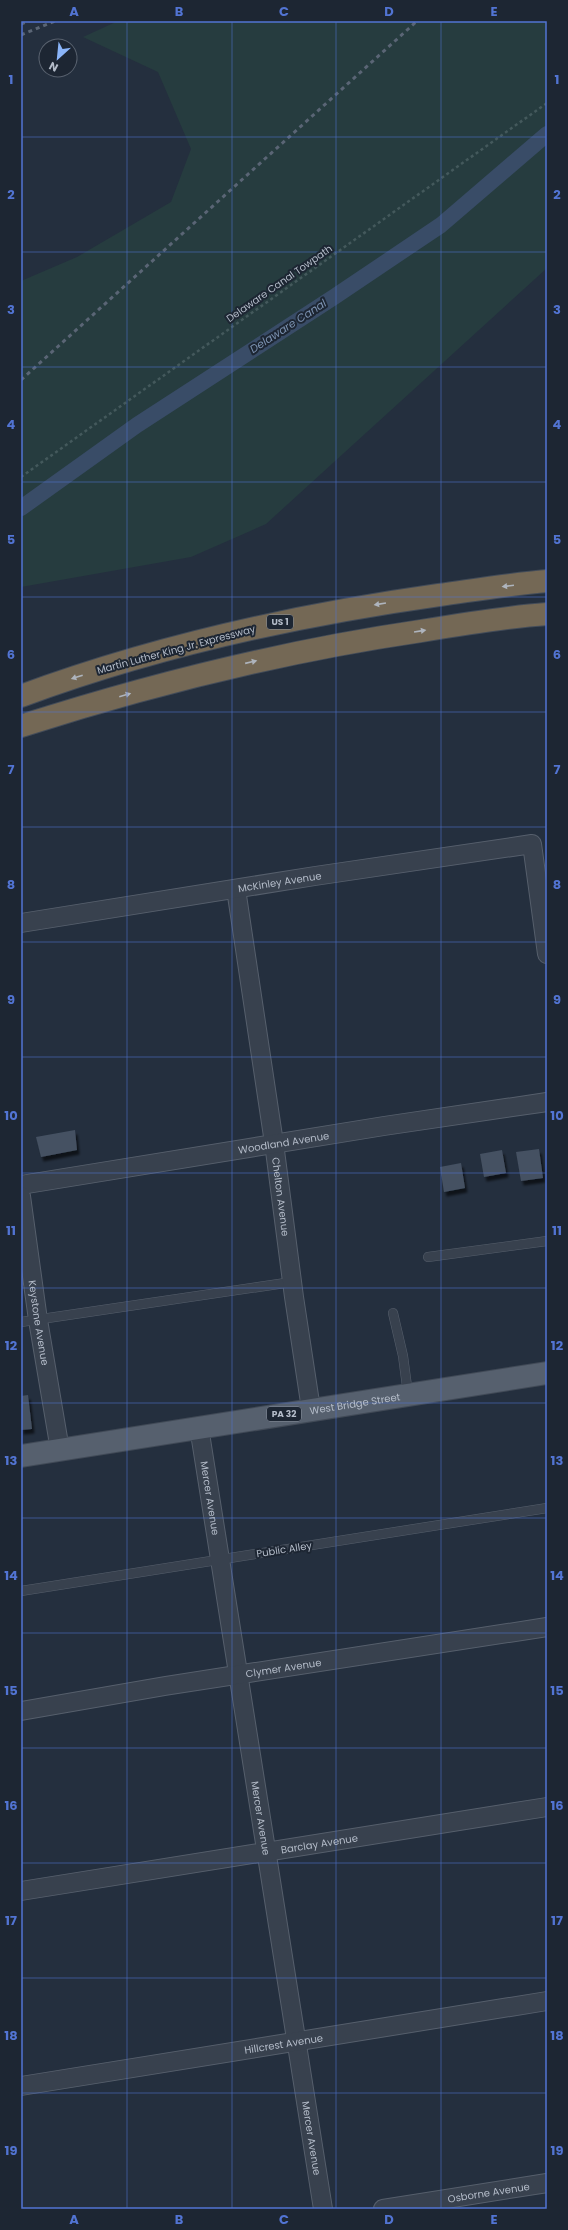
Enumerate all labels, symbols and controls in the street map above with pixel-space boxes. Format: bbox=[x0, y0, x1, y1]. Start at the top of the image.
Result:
text: A bbox=[69, 2, 79, 21]
text: B bbox=[175, 2, 184, 21]
text: C bbox=[279, 2, 289, 21]
text: D bbox=[384, 2, 394, 21]
text: E bbox=[490, 2, 498, 21]
north arrow bbox=[38, 38, 78, 78]
text: N bbox=[46, 58, 61, 76]
text: 1 bbox=[9, 70, 13, 89]
text: 1 bbox=[555, 70, 559, 89]
text: 2 bbox=[7, 185, 15, 204]
text: 2 bbox=[553, 185, 561, 204]
street label: Delaware Canal Towpath bbox=[223, 241, 335, 326]
water label: Delaware Canal bbox=[247, 295, 330, 357]
text: 3 bbox=[7, 300, 15, 319]
text: 3 bbox=[553, 300, 561, 319]
text: 4 bbox=[7, 415, 16, 434]
text: 4 bbox=[553, 415, 562, 434]
text: 5 bbox=[7, 530, 15, 549]
text: 5 bbox=[553, 530, 561, 549]
one-way arrow bbox=[502, 582, 514, 589]
one-way arrow bbox=[373, 601, 386, 607]
road number: US 1 bbox=[267, 615, 293, 629]
street label: Martin Luther King Jr. Expressway bbox=[95, 621, 257, 678]
one-way arrow bbox=[414, 628, 426, 634]
text: 6 bbox=[7, 645, 15, 664]
text: 6 bbox=[553, 645, 561, 664]
one-way arrow bbox=[245, 659, 258, 665]
one-way arrow bbox=[70, 674, 82, 680]
one-way arrow bbox=[120, 692, 132, 698]
text: 7 bbox=[8, 760, 15, 779]
text: 7 bbox=[554, 760, 561, 779]
street label: McKinley Avenue bbox=[237, 868, 322, 896]
text: 8 bbox=[7, 875, 15, 894]
text: 8 bbox=[553, 875, 561, 894]
text: 9 bbox=[7, 990, 15, 1009]
text: 9 bbox=[553, 990, 561, 1009]
text: 10 bbox=[4, 1106, 18, 1125]
text: 10 bbox=[550, 1106, 564, 1125]
street label: Woodland Avenue bbox=[237, 1128, 330, 1158]
street label: Chelton Avenue bbox=[268, 1156, 293, 1237]
text: 11 bbox=[6, 1221, 16, 1240]
text: 11 bbox=[552, 1221, 562, 1240]
street label: Keystone Avenue bbox=[25, 1279, 53, 1367]
text: 12 bbox=[5, 1336, 18, 1355]
text: 12 bbox=[551, 1336, 564, 1355]
street label: West Bridge Street bbox=[309, 1389, 402, 1418]
road number: PA 32 bbox=[267, 1407, 301, 1421]
text: 13 bbox=[5, 1451, 18, 1470]
text: 13 bbox=[551, 1451, 564, 1470]
street label: Mercer Avenue bbox=[197, 1460, 223, 1536]
street label: Public Alley bbox=[255, 1538, 313, 1561]
text: 14 bbox=[4, 1566, 18, 1585]
text: 14 bbox=[550, 1566, 564, 1585]
street label: Clymer Avenue bbox=[245, 1655, 322, 1681]
text: 15 bbox=[4, 1681, 18, 1700]
text: 15 bbox=[550, 1681, 564, 1700]
street label: Mercer Avenue bbox=[247, 1780, 274, 1856]
text: 16 bbox=[4, 1796, 18, 1815]
text: 16 bbox=[550, 1796, 564, 1815]
street label: Barclay Avenue bbox=[280, 1830, 359, 1857]
text: 17 bbox=[5, 1911, 17, 1930]
text: 17 bbox=[551, 1911, 563, 1930]
text: 18 bbox=[4, 2026, 18, 2045]
text: 18 bbox=[550, 2026, 564, 2045]
street label: Hillcrest Avenue bbox=[243, 2030, 324, 2058]
street label: Mercer Avenue bbox=[298, 2100, 325, 2176]
text: 19 bbox=[5, 2141, 17, 2160]
text: 19 bbox=[551, 2141, 563, 2160]
street label: Osborne Avenue bbox=[447, 2179, 531, 2207]
text: A bbox=[69, 2210, 79, 2229]
text: B bbox=[175, 2210, 184, 2229]
text: C bbox=[279, 2210, 289, 2229]
text: D bbox=[384, 2210, 394, 2229]
text: E bbox=[490, 2210, 498, 2229]

